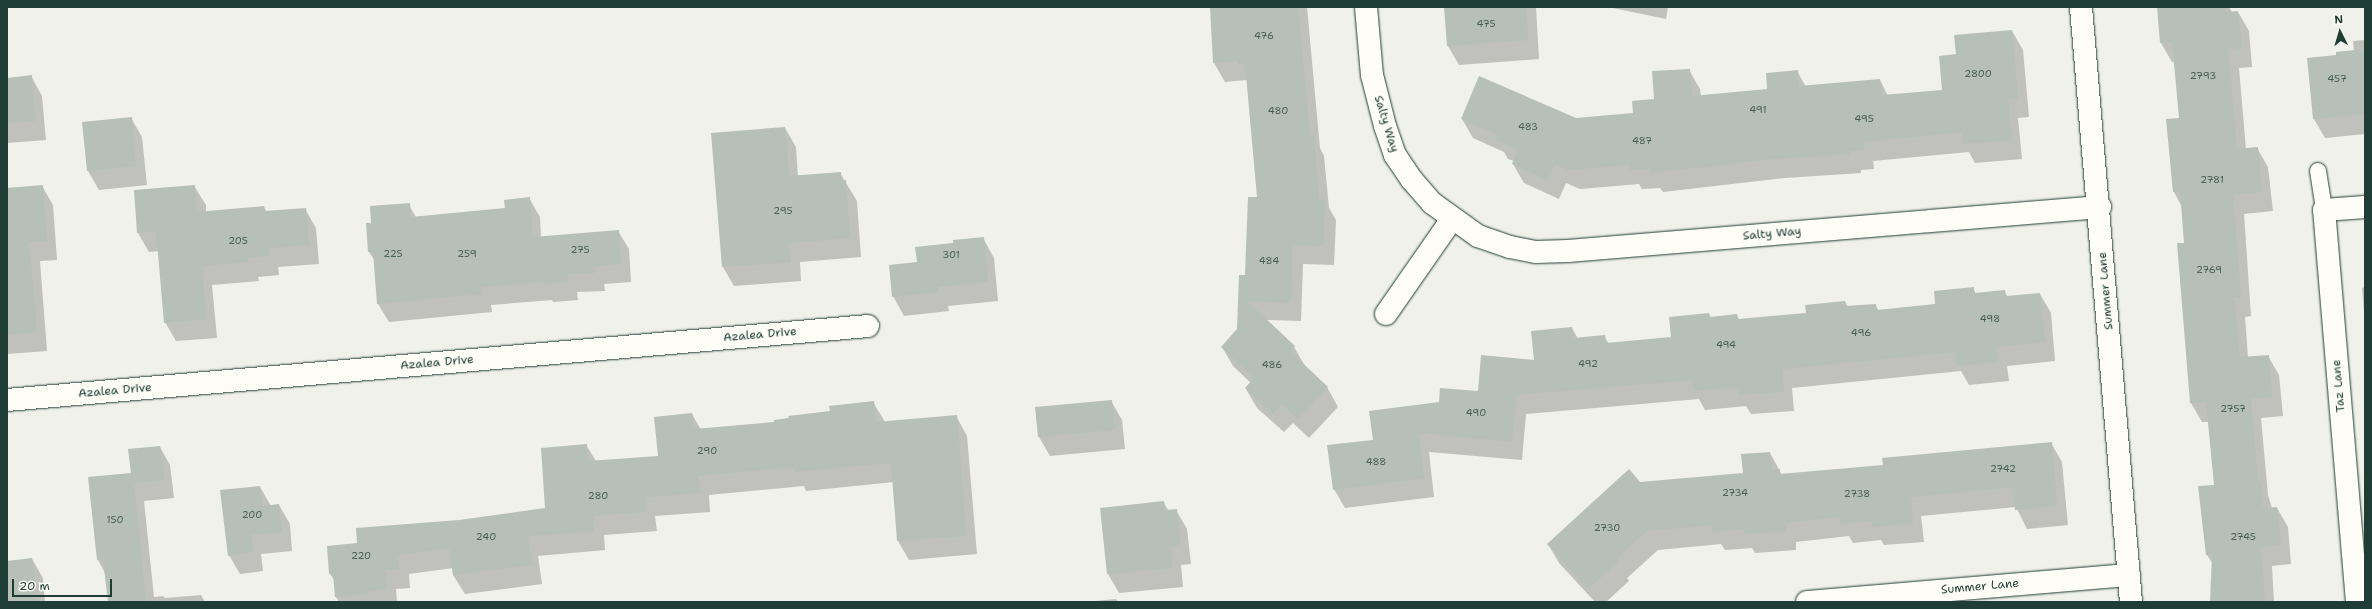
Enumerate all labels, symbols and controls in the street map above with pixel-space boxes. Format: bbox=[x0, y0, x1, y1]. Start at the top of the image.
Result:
north arrow bbox=[2320, 12, 2360, 52]
text: N bbox=[2334, 12, 2344, 27]
house number: 475 bbox=[1476, 18, 1496, 30]
house number: 476 bbox=[1254, 30, 1274, 42]
house number: 2800 bbox=[1964, 68, 1992, 80]
house number: 2793 bbox=[2190, 70, 2216, 82]
house number: 457 bbox=[2327, 73, 2347, 85]
street label: Salty Way bbox=[1371, 94, 1401, 154]
house number: 491 bbox=[1749, 104, 1767, 116]
house number: 480 bbox=[1268, 105, 1288, 117]
house number: 495 bbox=[1854, 113, 1874, 125]
house number: 483 bbox=[1518, 121, 1538, 133]
house number: 487 bbox=[1632, 135, 1652, 147]
house number: 2781 bbox=[2200, 174, 2224, 186]
house number: 295 bbox=[773, 205, 793, 217]
street label: Salty Way bbox=[1742, 224, 1802, 244]
house number: 205 bbox=[228, 235, 248, 247]
house number: 275 bbox=[570, 244, 590, 256]
house number: 225 bbox=[383, 248, 403, 260]
house number: 259 bbox=[457, 248, 477, 260]
house number: 301 bbox=[942, 249, 960, 261]
street label: Summer Lane bbox=[2095, 251, 2117, 331]
house number: 484 bbox=[1259, 255, 1279, 267]
house number: 2769 bbox=[2196, 264, 2222, 276]
house number: 498 bbox=[1980, 313, 2000, 325]
street label: Azalea Drive bbox=[723, 325, 797, 345]
house number: 496 bbox=[1851, 327, 1871, 339]
house number: 494 bbox=[1716, 339, 1736, 351]
street label: Azalea Drive bbox=[400, 353, 474, 373]
house number: 492 bbox=[1578, 358, 1598, 370]
house number: 486 bbox=[1262, 359, 1282, 371]
street label: Taz Lane bbox=[2330, 359, 2348, 413]
street label: Azalea Drive bbox=[78, 381, 152, 401]
house number: 2757 bbox=[2220, 403, 2246, 415]
house number: 490 bbox=[1466, 407, 1486, 419]
house number: 290 bbox=[697, 445, 717, 457]
house number: 488 bbox=[1366, 456, 1386, 468]
house number: 2742 bbox=[1990, 463, 2016, 475]
house number: 2734 bbox=[1722, 487, 1748, 499]
house number: 2738 bbox=[1844, 488, 1870, 500]
house number: 280 bbox=[588, 490, 608, 502]
house number: 200 bbox=[242, 509, 262, 521]
house number: 150 bbox=[106, 514, 124, 526]
house number: 2730 bbox=[1594, 522, 1620, 534]
house number: 240 bbox=[476, 531, 496, 543]
house number: 2745 bbox=[2230, 531, 2256, 543]
house number: 220 bbox=[351, 550, 371, 562]
scale bar bbox=[14, 571, 114, 597]
street label: Summer Lane bbox=[1940, 576, 2020, 598]
text: 20 m bbox=[19, 578, 50, 594]

